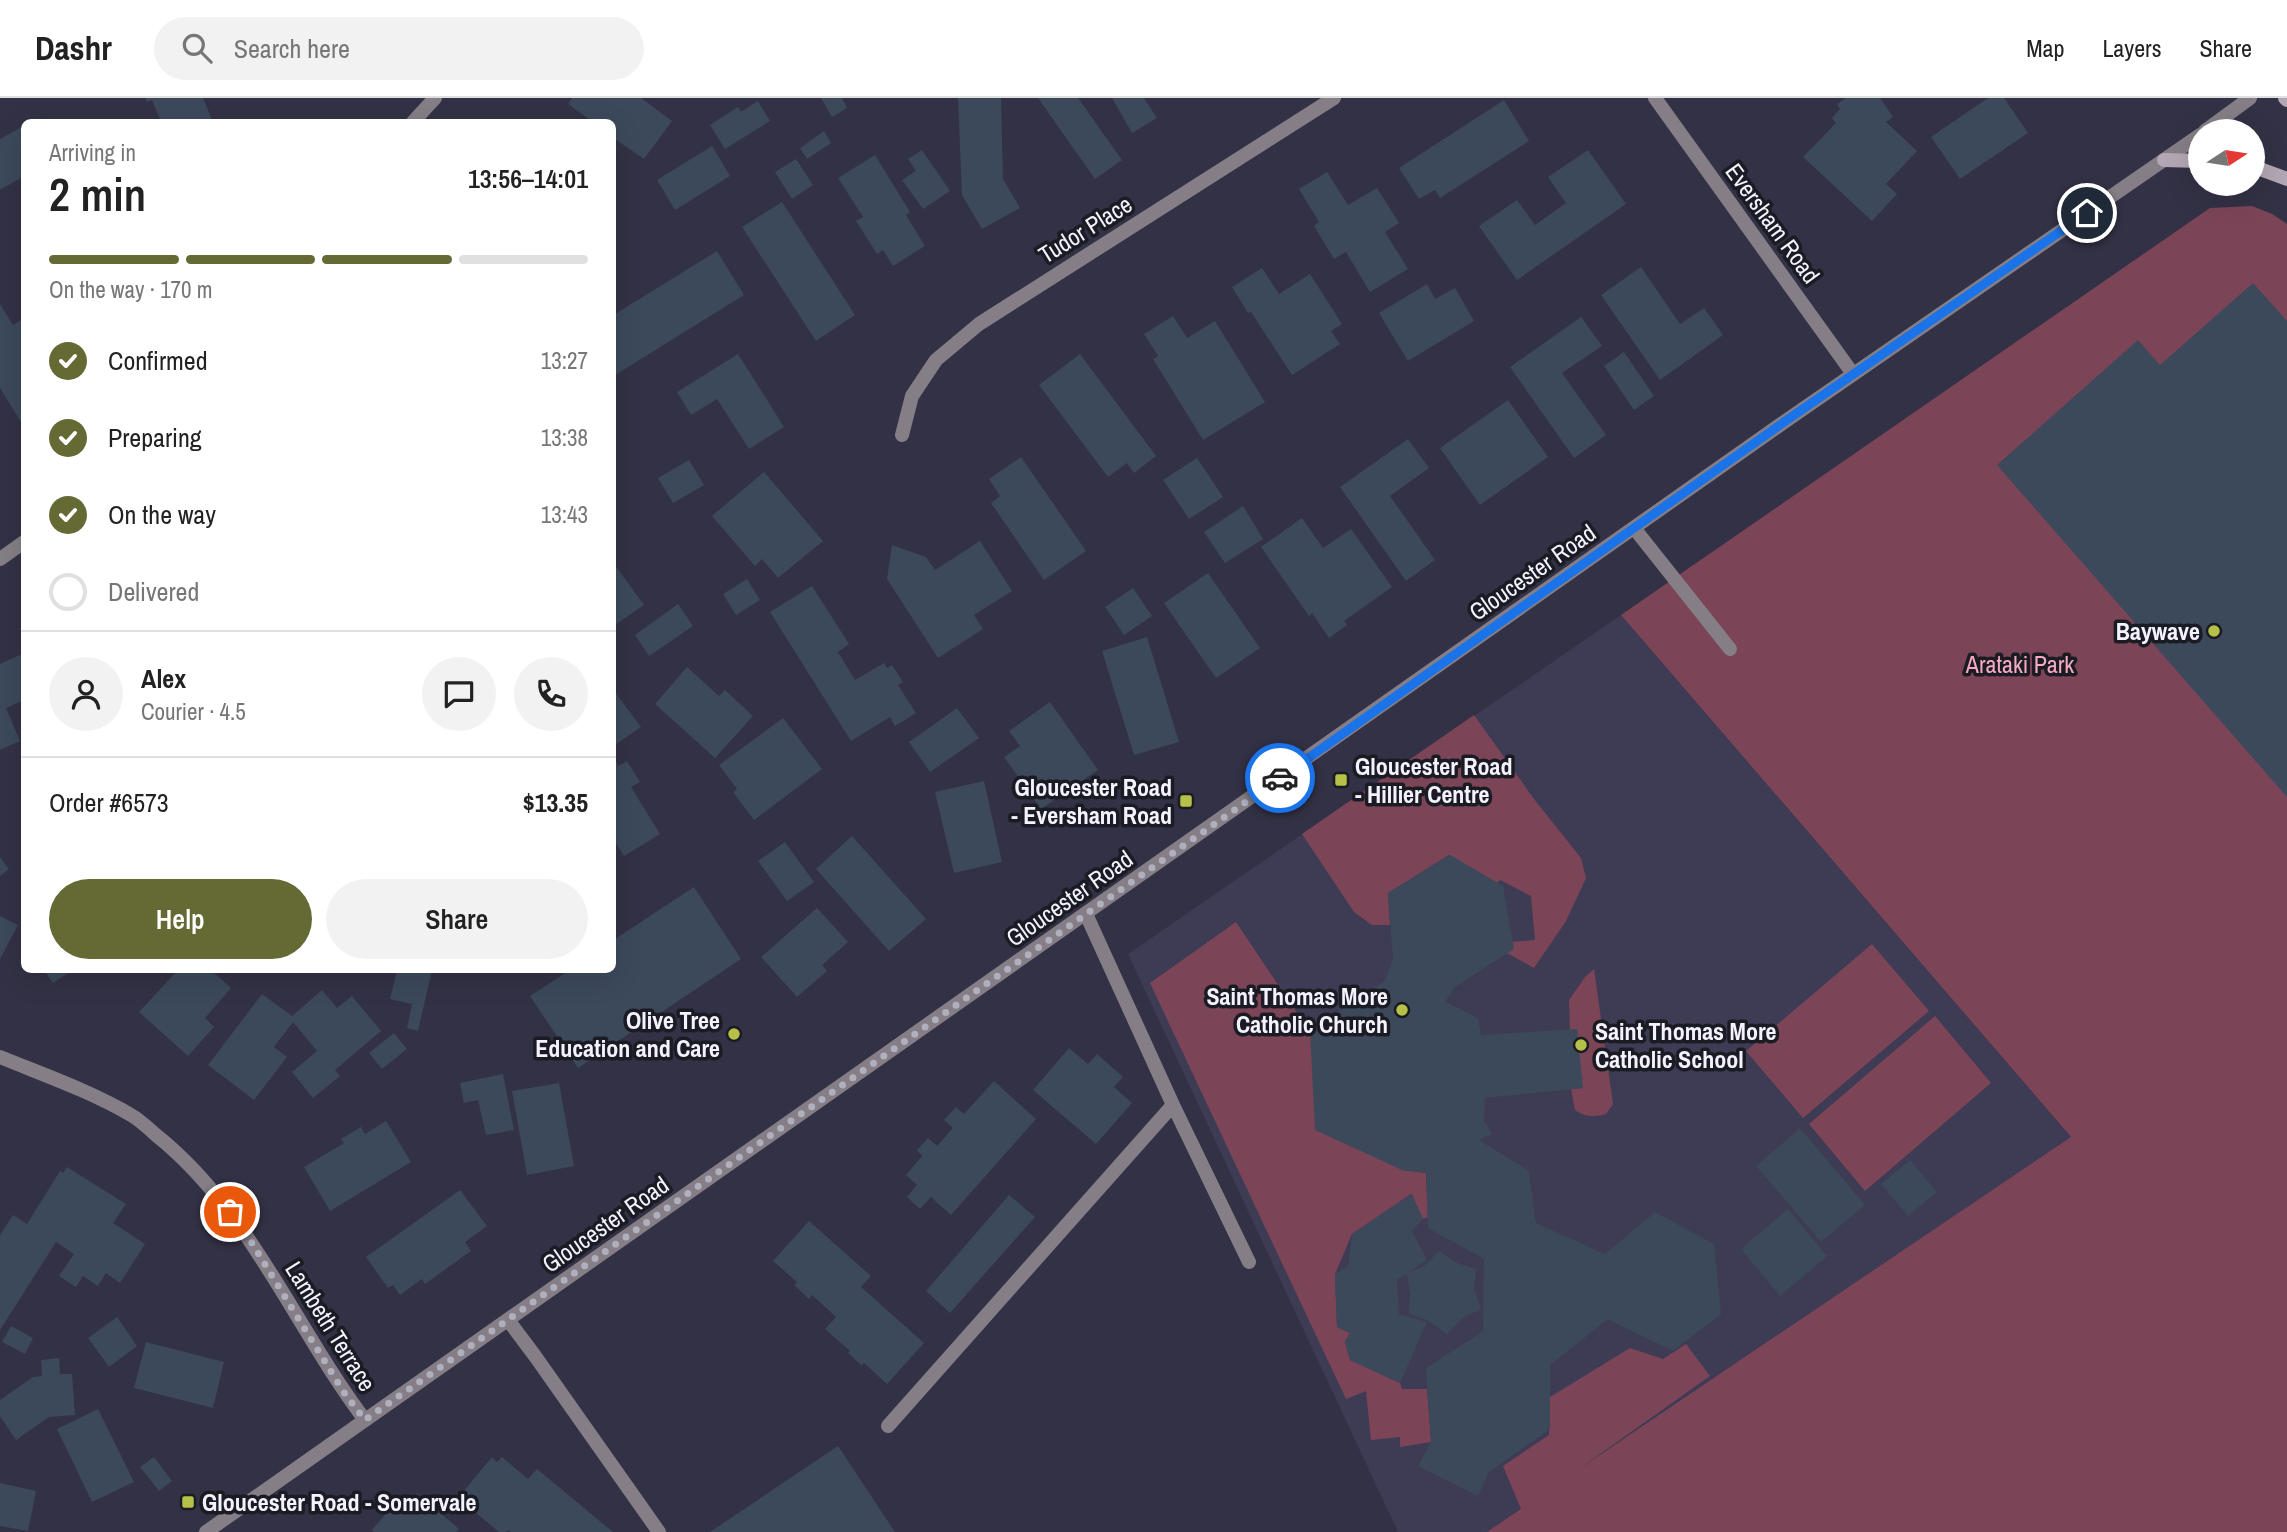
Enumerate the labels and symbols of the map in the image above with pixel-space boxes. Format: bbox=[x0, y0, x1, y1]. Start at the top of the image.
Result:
north arrow bbox=[2188, 119, 2264, 196]
street label: Eversham Road bbox=[1719, 157, 1827, 289]
pin bbox=[2057, 183, 2117, 243]
street label: Tudor Place bbox=[1032, 188, 1138, 270]
street label: Gloucester Road bbox=[1462, 517, 1602, 627]
place label: Baywave bbox=[2116, 615, 2200, 647]
marker: Baywave bbox=[2206, 623, 2222, 639]
park label: Arataki Park bbox=[1965, 648, 2074, 680]
courier bbox=[1245, 743, 1315, 813]
place label: Gloucester Road - Hillier Centre bbox=[1355, 750, 1513, 810]
place label: Gloucester Road - Eversham Road bbox=[1011, 771, 1172, 831]
marker: Gloucester Road - Hillier Centre bbox=[1333, 772, 1349, 788]
marker: Gloucester Road - Eversham Road bbox=[1178, 793, 1194, 809]
street label: Gloucester Road bbox=[999, 843, 1139, 953]
place label: Saint Thomas More Catholic Church bbox=[1206, 980, 1388, 1040]
marker: Saint Thomas More Catholic Church bbox=[1394, 1002, 1410, 1018]
place label: Olive Tree Education and Care bbox=[535, 1004, 720, 1064]
place label: Saint Thomas More Catholic School bbox=[1595, 1015, 1777, 1075]
marker: Olive Tree Education and Care bbox=[726, 1026, 742, 1042]
marker: Saint Thomas More Catholic School bbox=[1573, 1037, 1589, 1053]
street label: Gloucester Road bbox=[535, 1169, 675, 1279]
pin bbox=[200, 1182, 260, 1242]
street label: Lambeth Terrace bbox=[278, 1255, 384, 1397]
place label: Gloucester Road - Somervale bbox=[202, 1486, 477, 1518]
marker: Gloucester Road - Somervale bbox=[180, 1494, 196, 1510]

